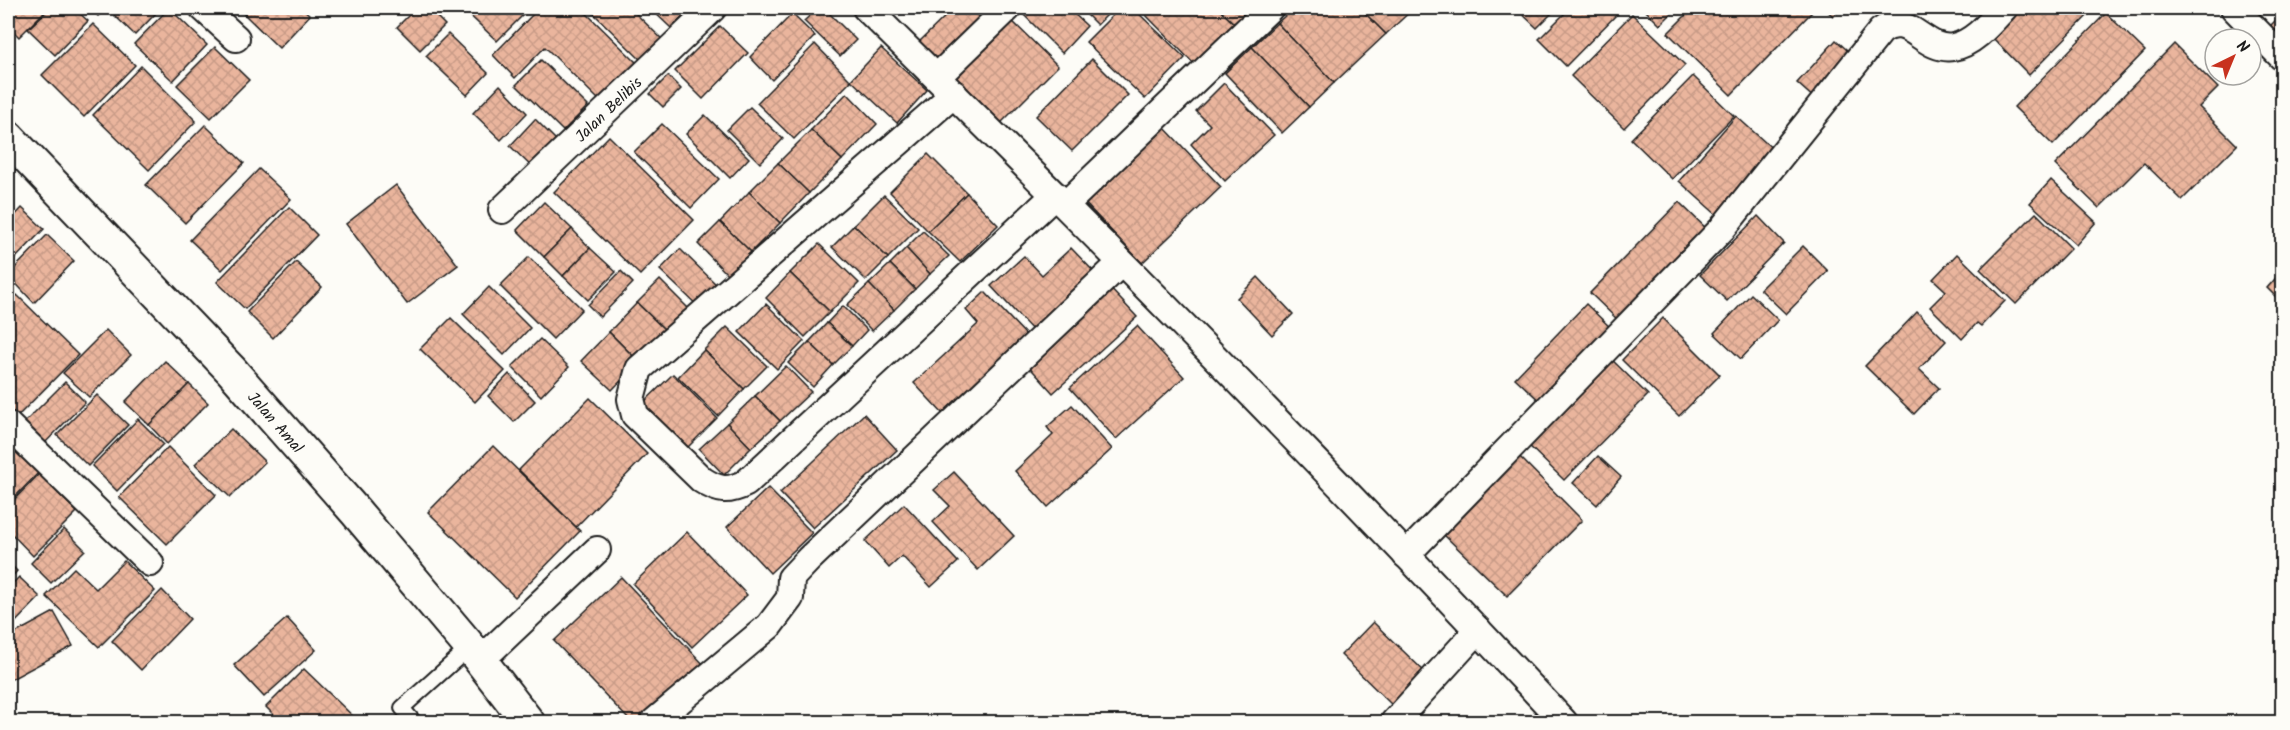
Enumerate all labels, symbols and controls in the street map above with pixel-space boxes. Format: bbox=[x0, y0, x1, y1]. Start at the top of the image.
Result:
north arrow bbox=[2203, 27, 2263, 87]
text: N bbox=[2230, 35, 2254, 60]
street label: Jalan Belibis bbox=[570, 71, 649, 149]
street label: Jalan Amal bbox=[241, 386, 309, 460]

